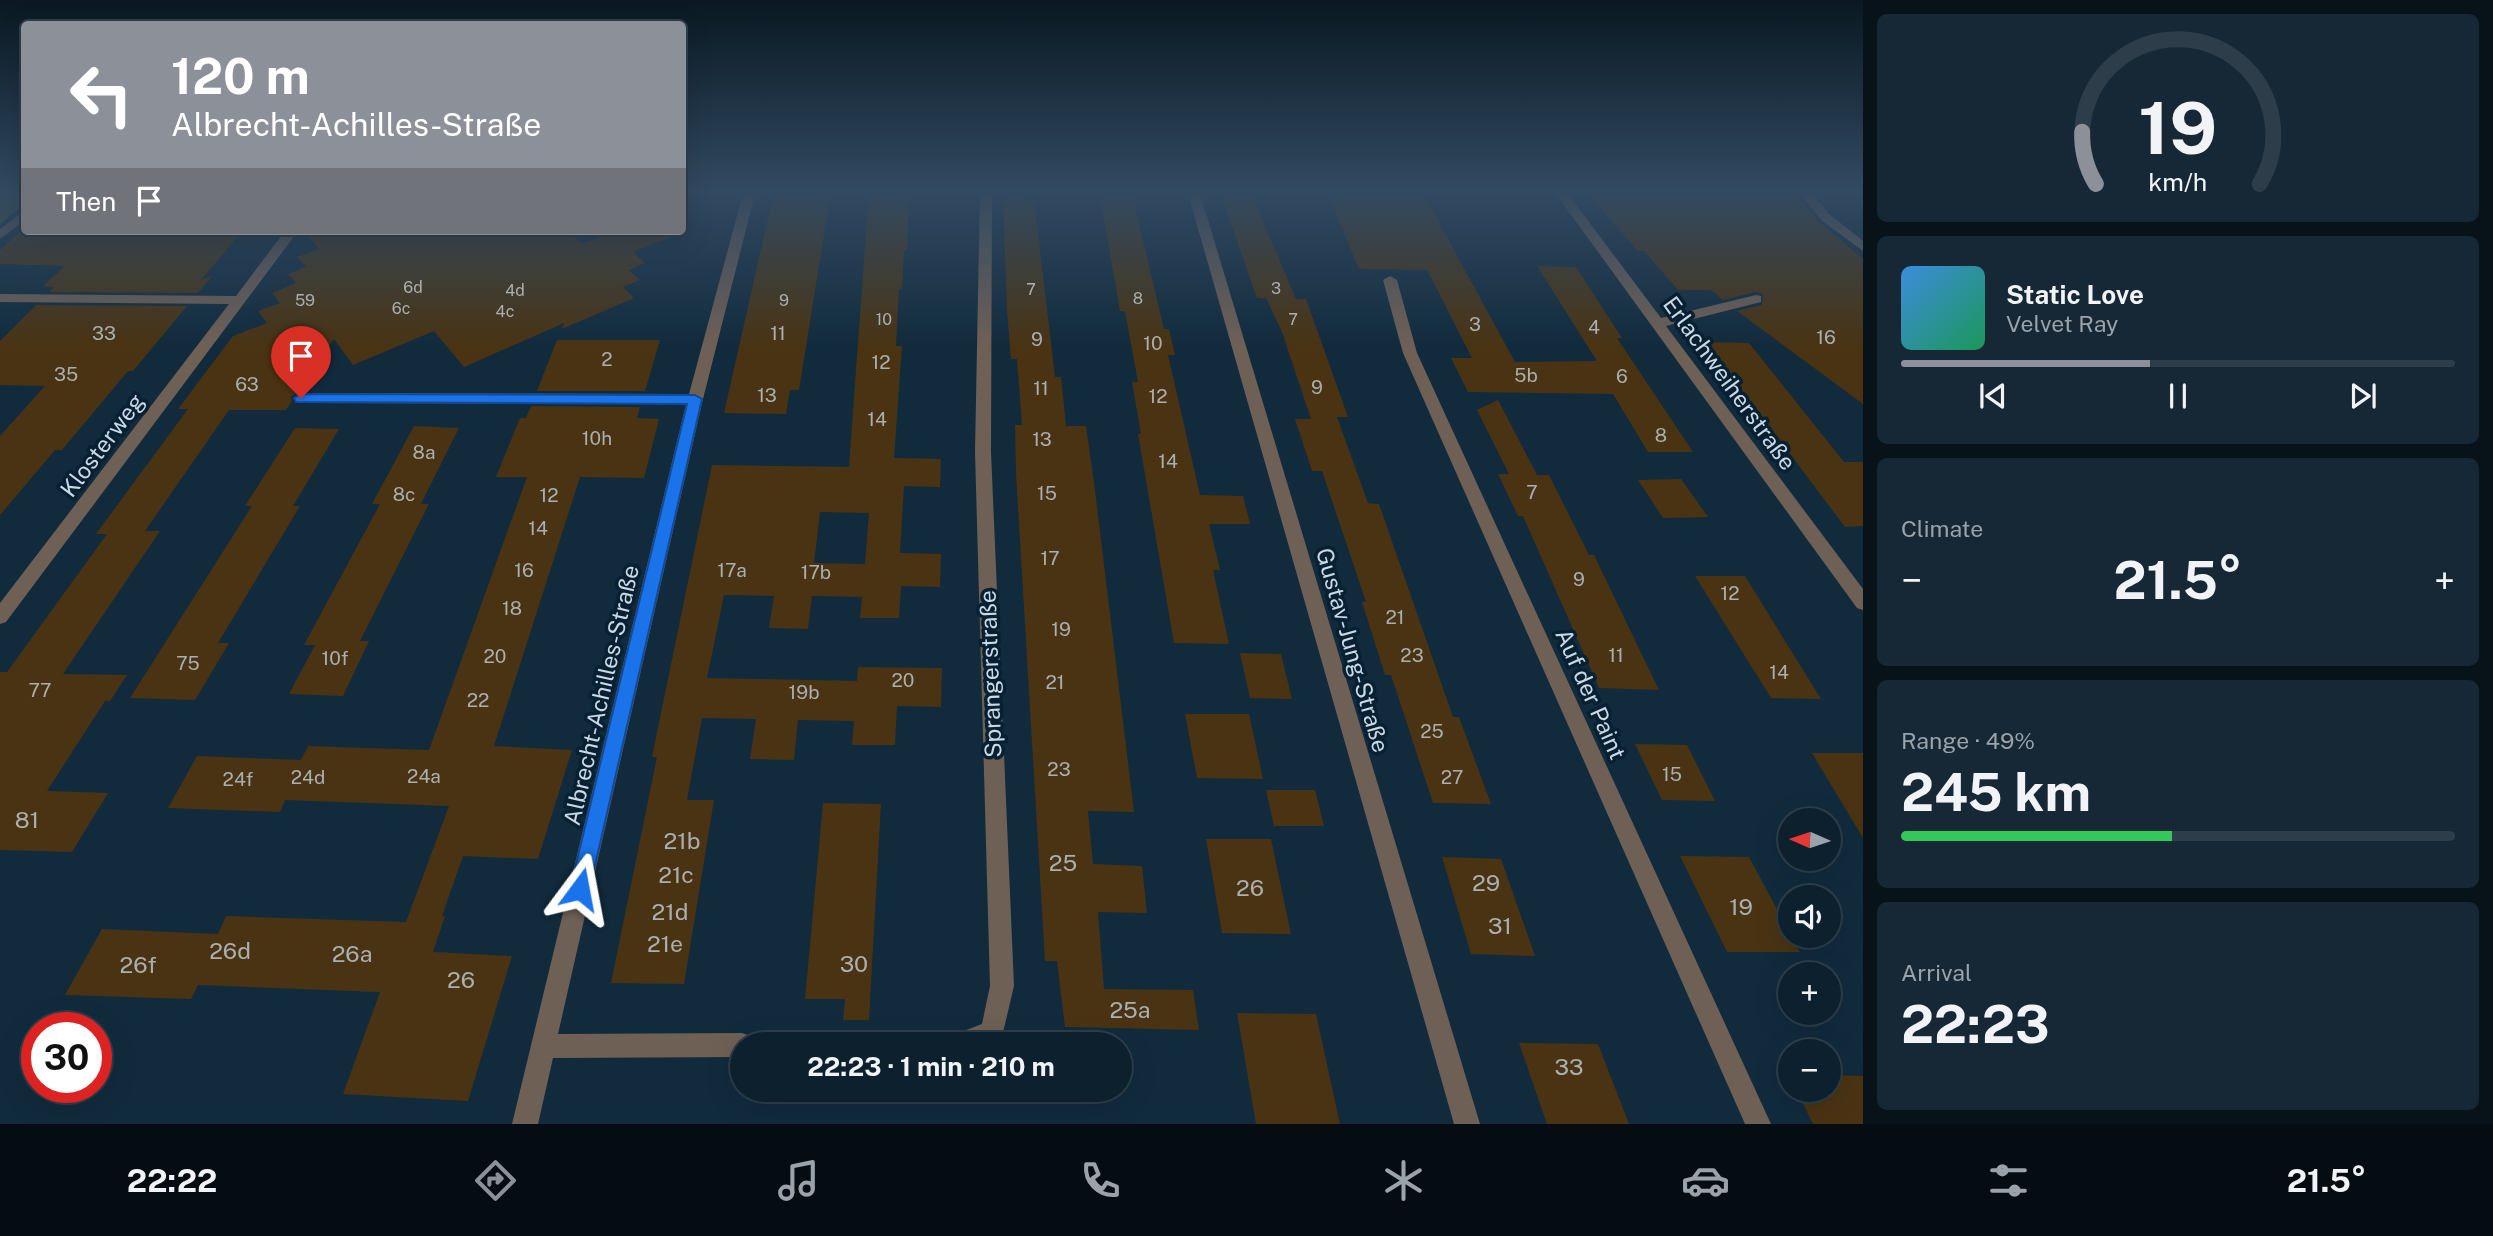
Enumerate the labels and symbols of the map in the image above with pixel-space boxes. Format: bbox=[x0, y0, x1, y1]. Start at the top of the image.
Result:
house number: 6d bbox=[403, 278, 423, 297]
house number: 3 bbox=[1271, 279, 1281, 298]
house number: 7 bbox=[1026, 280, 1036, 299]
house number: 4d bbox=[505, 281, 525, 300]
house number: 8 bbox=[1133, 289, 1143, 308]
house number: 59 bbox=[295, 291, 315, 310]
house number: 9 bbox=[779, 291, 789, 310]
street label: Erlachweiherstraße bbox=[1658, 291, 1802, 475]
house number: 6c bbox=[392, 299, 410, 318]
house number: 4c bbox=[496, 302, 514, 321]
house number: 10 bbox=[876, 310, 892, 329]
house number: 7 bbox=[1288, 310, 1298, 329]
house number: 3 bbox=[1469, 313, 1481, 335]
house number: 4 bbox=[1588, 316, 1600, 338]
house number: 33 bbox=[92, 322, 116, 344]
house number: 11 bbox=[770, 322, 786, 344]
pin bbox=[271, 326, 331, 398]
house number: 16 bbox=[1816, 326, 1836, 348]
house number: 9 bbox=[1031, 328, 1043, 350]
house number: 10 bbox=[1143, 332, 1163, 354]
house number: 2 bbox=[601, 348, 613, 370]
house number: 12 bbox=[871, 351, 891, 373]
house number: 35 bbox=[54, 363, 78, 385]
house number: 5b bbox=[1514, 364, 1538, 386]
house number: 6 bbox=[1616, 365, 1628, 387]
house number: 63 bbox=[235, 373, 259, 395]
house number: 9 bbox=[1311, 376, 1323, 398]
house number: 11 bbox=[1033, 377, 1049, 399]
house number: 13 bbox=[757, 384, 777, 406]
house number: 12 bbox=[1148, 385, 1168, 407]
street label: Klosterweg bbox=[54, 388, 150, 502]
house number: 14 bbox=[867, 408, 887, 430]
house number: 8 bbox=[1655, 424, 1667, 446]
house number: 10h bbox=[582, 427, 612, 449]
house number: 13 bbox=[1032, 428, 1052, 450]
house number: 8a bbox=[413, 441, 435, 463]
house number: 14 bbox=[1158, 450, 1178, 472]
house number: 7 bbox=[1526, 481, 1538, 503]
house number: 15 bbox=[1037, 482, 1057, 504]
house number: 8c bbox=[393, 483, 415, 505]
house number: 12 bbox=[539, 484, 559, 506]
house number: 14 bbox=[528, 517, 548, 539]
street label: Gustav-Jung-Straße bbox=[1311, 545, 1395, 755]
house number: 17 bbox=[1040, 547, 1060, 569]
house number: 16 bbox=[514, 559, 534, 581]
house number: 17a bbox=[717, 559, 747, 581]
house number: 17b bbox=[801, 561, 831, 583]
street label: Albrecht-Achilles-Straße bbox=[558, 562, 644, 828]
house number: 9 bbox=[1573, 568, 1585, 590]
house number: 12 bbox=[1720, 582, 1740, 604]
street label: Sprangerstraße bbox=[974, 590, 1006, 758]
house number: 18 bbox=[502, 597, 522, 619]
house number: 21 bbox=[1385, 606, 1405, 628]
house number: 19 bbox=[1051, 618, 1071, 640]
street label: Auf der Paint bbox=[1550, 625, 1632, 763]
house number: 23 bbox=[1400, 644, 1424, 666]
house number: 11 bbox=[1608, 644, 1624, 666]
house number: 20 bbox=[484, 645, 506, 667]
house number: 10f bbox=[322, 647, 348, 669]
house number: 75 bbox=[176, 652, 200, 674]
house number: 14 bbox=[1769, 661, 1789, 683]
house number: 20 bbox=[892, 669, 914, 691]
house number: 21 bbox=[1045, 671, 1065, 693]
house number: 77 bbox=[28, 679, 52, 701]
house number: 19b bbox=[789, 681, 819, 703]
house number: 22 bbox=[467, 689, 489, 711]
house number: 25 bbox=[1420, 720, 1444, 742]
house number: 23 bbox=[1047, 758, 1071, 780]
house number: 15 bbox=[1662, 763, 1682, 785]
house number: 24a bbox=[407, 765, 441, 787]
house number: 24d bbox=[291, 766, 325, 788]
house number: 27 bbox=[1441, 766, 1463, 788]
house number: 24f bbox=[223, 768, 253, 790]
house number: 81 bbox=[15, 806, 39, 833]
north arrow bbox=[1778, 808, 1841, 872]
house number: 21b bbox=[664, 827, 700, 854]
house number: 25 bbox=[1049, 849, 1077, 876]
position arrow bbox=[543, 852, 617, 926]
house number: 21c bbox=[658, 861, 694, 888]
house number: 29 bbox=[1472, 869, 1500, 896]
house number: 26 bbox=[1236, 874, 1264, 901]
house number: 19 bbox=[1729, 893, 1753, 920]
house number: 21d bbox=[652, 898, 688, 925]
house number: 31 bbox=[1488, 912, 1512, 939]
house number: 21e bbox=[647, 930, 683, 957]
house number: 26d bbox=[209, 937, 251, 964]
house number: 26a bbox=[332, 940, 372, 967]
house number: 30 bbox=[840, 950, 868, 977]
house number: 26f bbox=[119, 951, 157, 978]
house number: 26 bbox=[447, 966, 475, 993]
house number: 25a bbox=[1109, 996, 1151, 1023]
speed limit sign: 30 bbox=[21, 1012, 112, 1103]
house number: 33 bbox=[1555, 1053, 1583, 1080]

